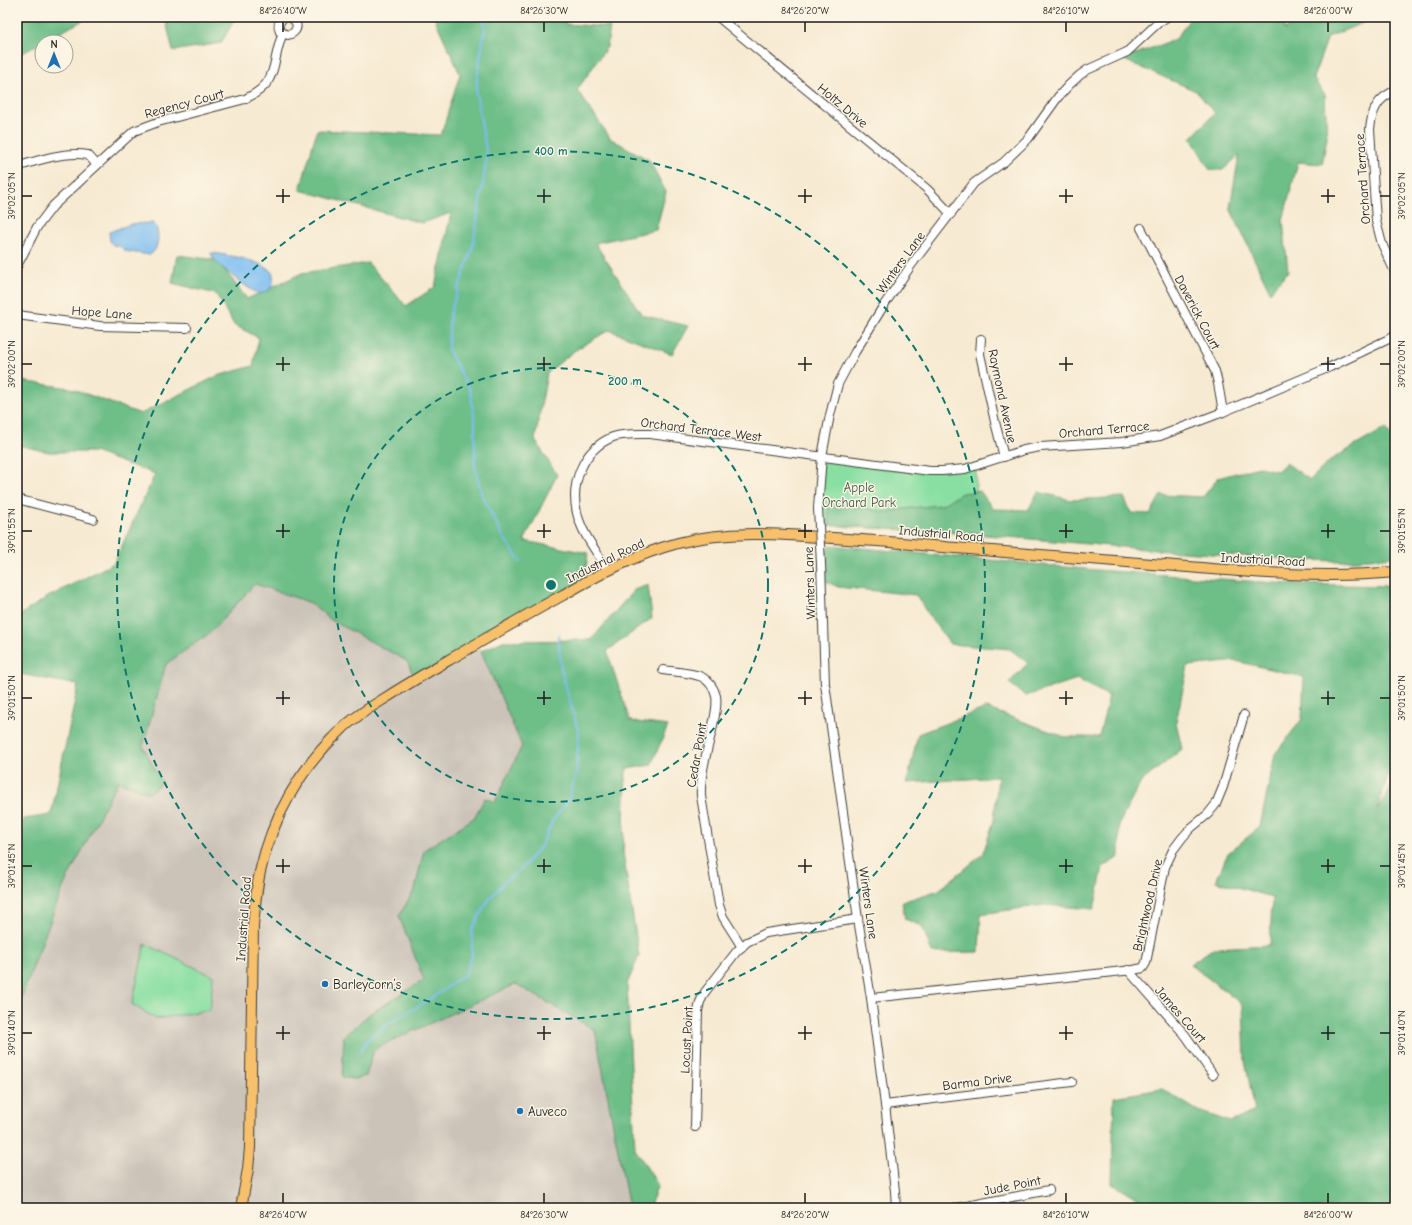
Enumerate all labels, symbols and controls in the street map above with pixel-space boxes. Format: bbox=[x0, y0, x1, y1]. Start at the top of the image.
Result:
text: 84°26'40"W bbox=[259, 5, 307, 17]
text: 84°26'30"W bbox=[520, 5, 568, 17]
text: 84°26'20"W bbox=[781, 5, 829, 17]
text: 84°26'10"W bbox=[1043, 5, 1090, 17]
text: 84°26'00"W bbox=[1304, 5, 1353, 17]
north arrow bbox=[34, 34, 74, 74]
text: N bbox=[50, 38, 58, 51]
street label: Holtz Drive bbox=[815, 80, 871, 131]
street label: Regency Court bbox=[143, 85, 227, 121]
street label: Orchard Terrace bbox=[1352, 133, 1373, 225]
text: 400 m bbox=[534, 144, 568, 158]
text: 39°02'05"N bbox=[6, 173, 18, 219]
text: 39°02'05"N bbox=[1396, 173, 1408, 219]
street label: Winters Lane bbox=[873, 228, 928, 296]
street label: Daverick Court bbox=[1172, 273, 1224, 353]
street label: Hope Lane bbox=[71, 303, 133, 322]
text: 39°02'00"N bbox=[6, 340, 18, 388]
text: 39°02'00"N bbox=[1396, 340, 1408, 388]
street label: Raymond Avenue bbox=[985, 348, 1020, 445]
text: 200 m bbox=[608, 374, 642, 388]
street label: Orchard Terrace West bbox=[640, 415, 763, 444]
street label: Orchard Terrace bbox=[1058, 418, 1150, 441]
park label: Apple Orchard Park bbox=[822, 480, 897, 510]
text: 39°01'55"N bbox=[6, 508, 18, 554]
text: 39°01'55"N bbox=[1396, 508, 1408, 554]
street label: Industrial Road bbox=[898, 522, 984, 545]
street label: Industrial Road bbox=[564, 535, 647, 586]
street label: Winters Lane bbox=[801, 546, 818, 620]
street label: Industrial Road bbox=[1220, 550, 1306, 569]
centre of rings bbox=[544, 578, 558, 592]
text: 39°01'50"N bbox=[6, 675, 18, 721]
text: 39°01'50"N bbox=[1396, 675, 1408, 721]
street label: Cedar Point bbox=[683, 720, 710, 788]
text: 39°01'45"N bbox=[6, 844, 18, 888]
text: 39°01'45"N bbox=[1396, 844, 1408, 888]
street label: Brightwood Drive bbox=[1130, 857, 1166, 953]
street label: Winters Lane bbox=[856, 866, 881, 941]
street label: Industrial Road bbox=[233, 876, 254, 962]
place label: Barleycorn’s bbox=[333, 977, 401, 992]
marker: Barleycorn’s bbox=[320, 979, 330, 989]
street label: James Court bbox=[1152, 983, 1210, 1047]
street label: Locust Point bbox=[677, 1005, 696, 1074]
text: 39°01'40"N bbox=[6, 1010, 18, 1056]
text: 39°01'40"N bbox=[1396, 1010, 1408, 1056]
street label: Barma Drive bbox=[942, 1070, 1013, 1093]
place label: Auveco bbox=[528, 1104, 567, 1119]
marker: Auveco bbox=[515, 1106, 525, 1116]
street label: Jude Point bbox=[982, 1172, 1043, 1198]
text: 84°26'40"W bbox=[259, 1209, 307, 1221]
text: 84°26'30"W bbox=[520, 1209, 568, 1221]
text: 84°26'20"W bbox=[781, 1209, 829, 1221]
text: 84°26'10"W bbox=[1043, 1209, 1090, 1221]
text: 84°26'00"W bbox=[1304, 1209, 1353, 1221]

